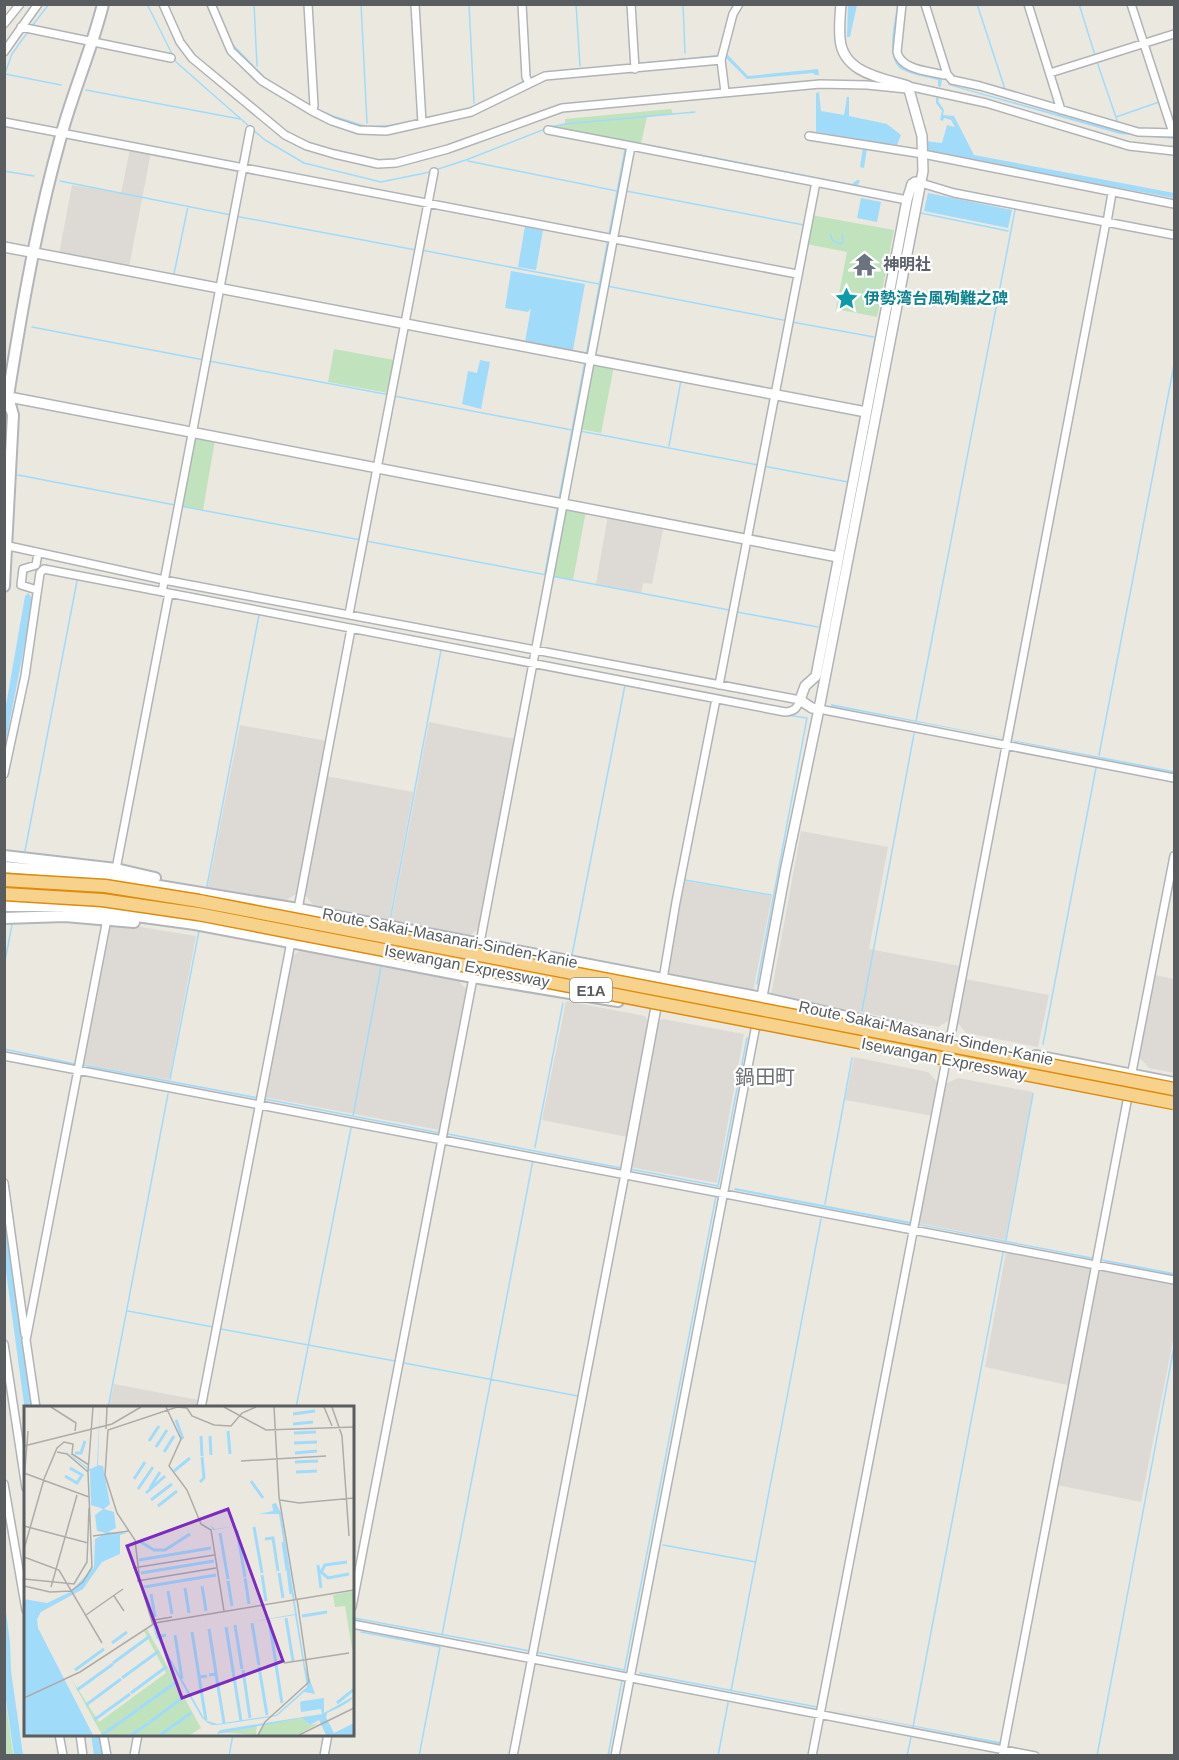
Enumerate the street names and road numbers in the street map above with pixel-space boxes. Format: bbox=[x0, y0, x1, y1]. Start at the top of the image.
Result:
street label: Route Sakai-Masanari-Sinden-Kanie bbox=[321, 905, 579, 971]
street label: Isewangan Expressway bbox=[383, 942, 551, 990]
road number: E1A bbox=[570, 978, 612, 1002]
street label: Route Sakai-Masanari-Sinden-Kanie bbox=[797, 998, 1055, 1068]
street label: Isewangan Expressway bbox=[860, 1035, 1028, 1083]

